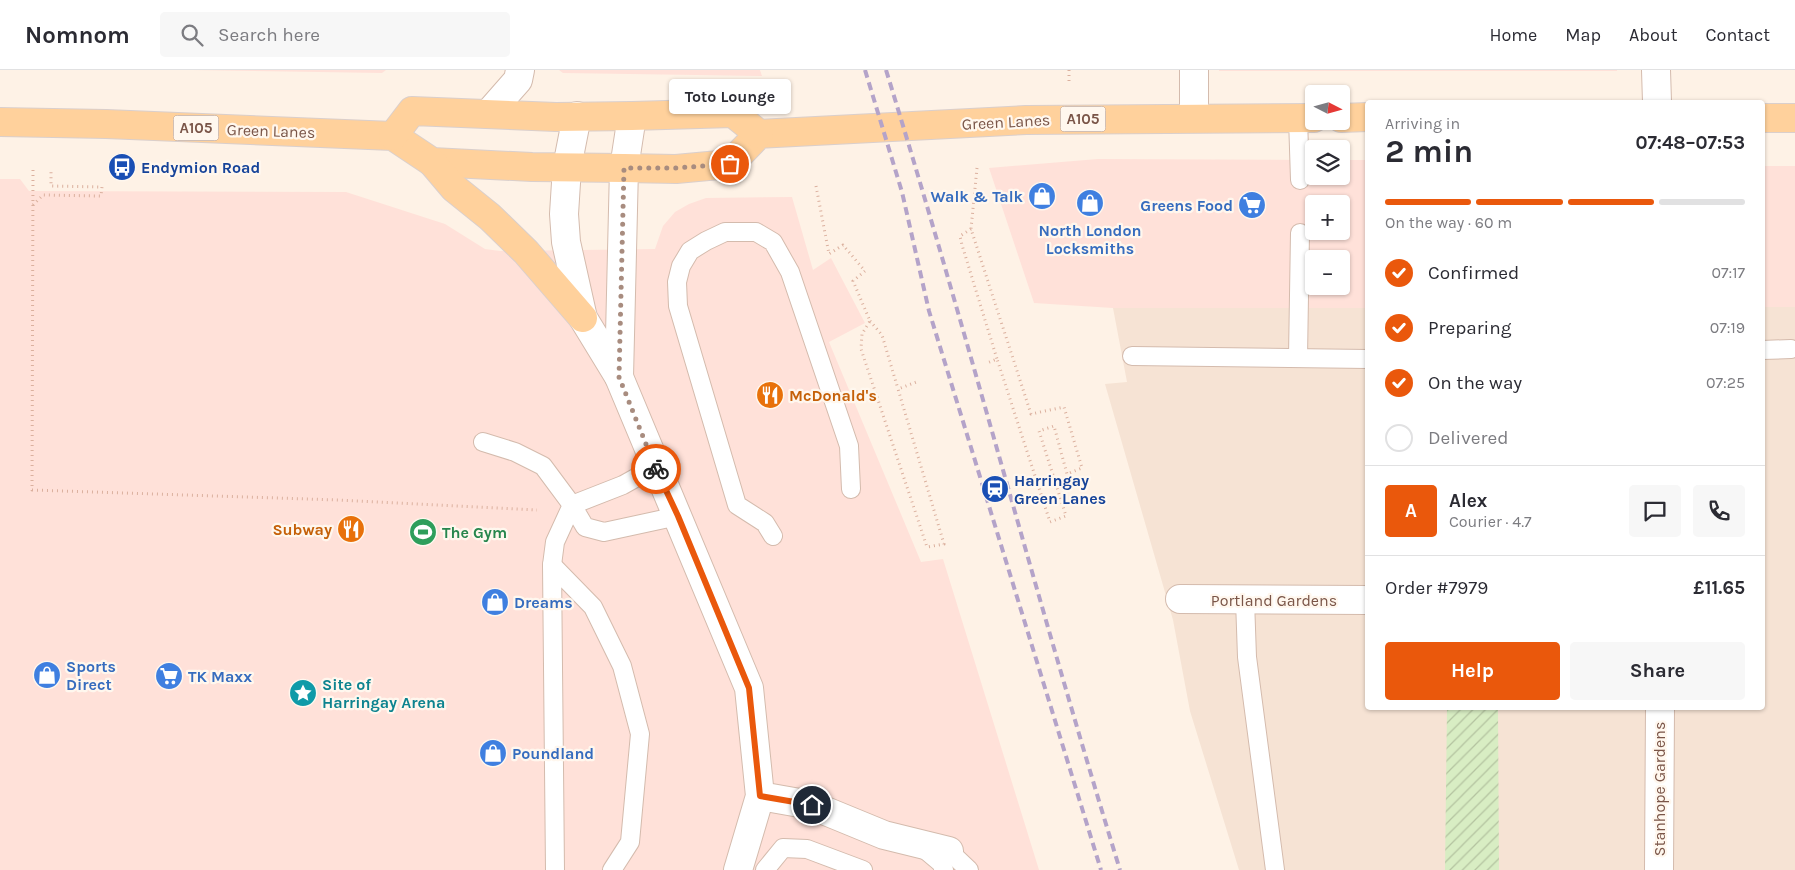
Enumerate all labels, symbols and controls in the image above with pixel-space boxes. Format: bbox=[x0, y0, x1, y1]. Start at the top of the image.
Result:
search box bbox=[160, 12, 510, 57]
text: Nomnom bbox=[25, 21, 130, 49]
icon: search bbox=[178, 21, 206, 49]
text: Search here bbox=[218, 24, 320, 46]
text: Home bbox=[1489, 24, 1537, 46]
text: Map bbox=[1565, 24, 1601, 46]
text: About bbox=[1629, 24, 1678, 46]
text: Contact bbox=[1706, 24, 1770, 46]
callout: Toto Lounge bbox=[669, 79, 791, 114]
north arrow bbox=[1305, 85, 1350, 130]
map controls bbox=[1305, 85, 1350, 295]
text: Toto Lounge bbox=[685, 87, 775, 106]
road number: A105 bbox=[1060, 106, 1106, 132]
street label: Green Lanes bbox=[961, 110, 1051, 134]
text: Arriving in bbox=[1385, 114, 1460, 133]
road number: A105 bbox=[174, 116, 218, 140]
street label: Green Lanes bbox=[226, 120, 316, 142]
text: 07:48–07:53 bbox=[1635, 132, 1745, 154]
text: 2 min bbox=[1385, 133, 1473, 170]
button: layers bbox=[1305, 140, 1350, 185]
pin bbox=[709, 143, 751, 185]
icon: bag bbox=[716, 150, 744, 178]
bus stop icon: Endymion Road bbox=[107, 152, 137, 182]
place label: Endymion Road bbox=[141, 158, 260, 177]
shop icon: Walk & Talk bbox=[1027, 181, 1057, 211]
place label: Walk & Talk bbox=[931, 187, 1024, 206]
shop icon: North London Locksmiths bbox=[1075, 188, 1105, 218]
supermarket icon: Greens Food bbox=[1237, 190, 1267, 220]
button: + bbox=[1305, 195, 1350, 240]
place label: Greens Food bbox=[1140, 196, 1233, 215]
text: On the way · 60 m bbox=[1385, 213, 1512, 232]
place label: North London Locksmiths bbox=[1039, 221, 1141, 258]
button: − bbox=[1305, 250, 1350, 295]
icon: check bbox=[1385, 259, 1413, 287]
text: Confirmed bbox=[1428, 262, 1519, 284]
text: 07:17 bbox=[1712, 263, 1745, 282]
icon: check bbox=[1385, 314, 1413, 342]
text: Preparing bbox=[1428, 317, 1511, 339]
text: 07:19 bbox=[1710, 318, 1745, 337]
icon: check bbox=[1385, 369, 1413, 397]
text: On the way bbox=[1428, 372, 1522, 394]
text: 07:25 bbox=[1706, 373, 1745, 392]
restaurant icon: McDonald's bbox=[755, 380, 785, 410]
place label: McDonald's bbox=[789, 386, 877, 405]
text: Delivered bbox=[1428, 427, 1508, 449]
courier bbox=[631, 444, 681, 494]
icon: bike bbox=[642, 455, 670, 483]
place label: Harringay Green Lanes bbox=[1014, 471, 1106, 508]
station icon: Harringay Green Lanes bbox=[980, 474, 1010, 504]
button: chat bbox=[1629, 485, 1681, 537]
button: phone bbox=[1693, 485, 1745, 537]
text: Alex bbox=[1449, 490, 1487, 512]
text: A bbox=[1405, 500, 1417, 522]
text: Courier · 4.7 bbox=[1449, 512, 1532, 531]
restaurant icon: Subway bbox=[336, 514, 366, 544]
sports icon: The Gym bbox=[408, 517, 438, 547]
place label: Subway bbox=[272, 520, 332, 539]
place label: The Gym bbox=[442, 523, 507, 542]
text: Order #7979 bbox=[1385, 577, 1488, 599]
text: £11.65 bbox=[1693, 577, 1745, 599]
shop icon: Dreams bbox=[480, 587, 510, 617]
street label: Portland Gardens bbox=[1211, 591, 1337, 610]
place label: Dreams bbox=[514, 593, 573, 612]
button: Help bbox=[1385, 642, 1560, 700]
button: Share bbox=[1570, 642, 1745, 700]
place label: Sports Direct bbox=[66, 657, 116, 694]
shop icon: Sports Direct bbox=[32, 660, 62, 690]
supermarket icon: TK Maxx bbox=[154, 661, 184, 691]
place label: TK Maxx bbox=[188, 667, 252, 686]
place label: Site of Harringay Arena bbox=[322, 675, 445, 712]
place icon: Site of Harringay Arena bbox=[288, 678, 318, 708]
street label: Stanhope Gardens bbox=[1650, 722, 1669, 856]
shop icon: Poundland bbox=[478, 738, 508, 768]
place label: Poundland bbox=[512, 744, 594, 763]
pin bbox=[791, 784, 833, 826]
icon: home bbox=[798, 791, 826, 819]

